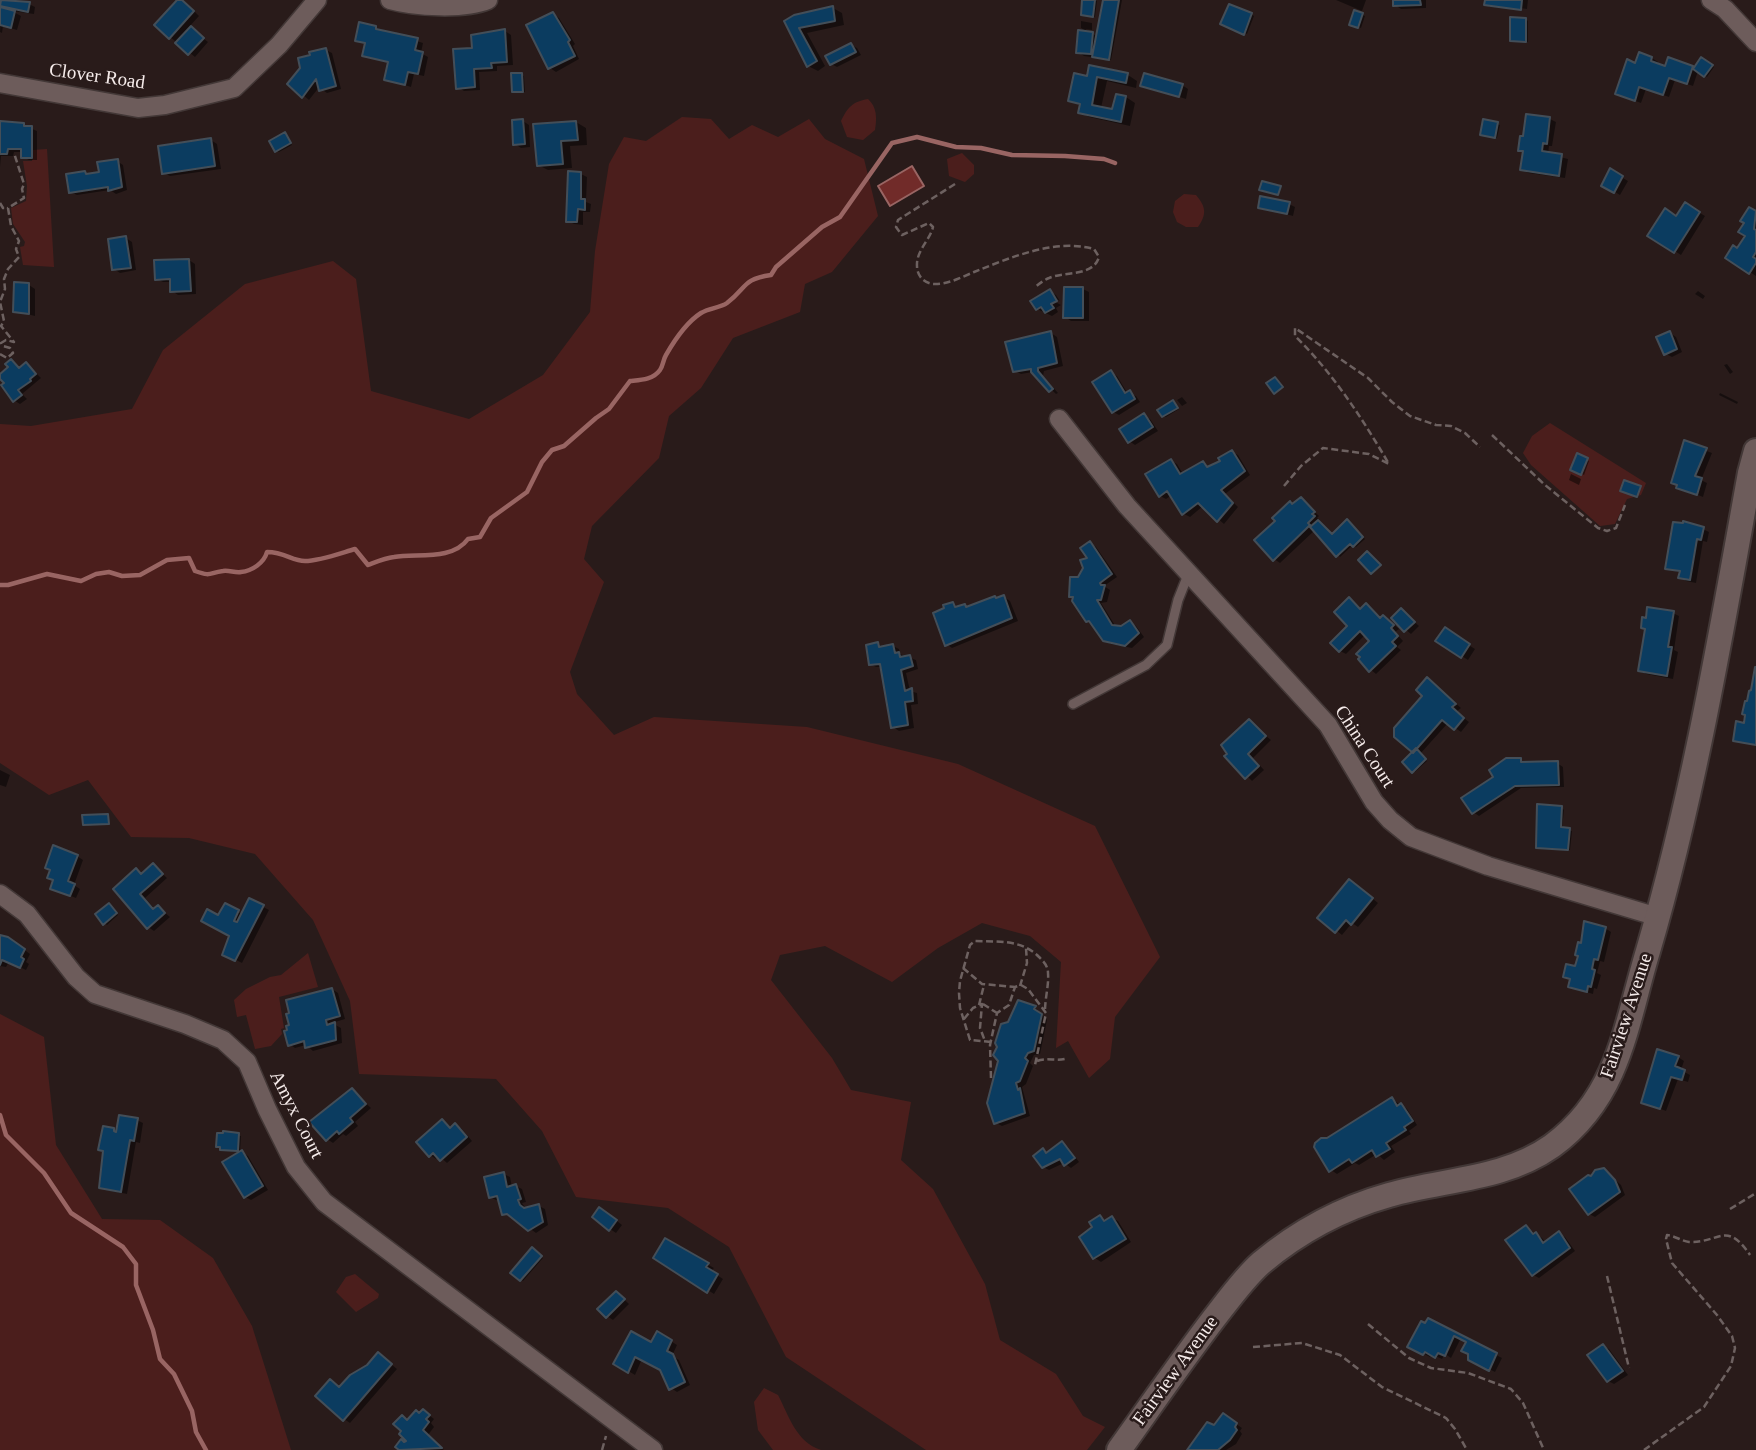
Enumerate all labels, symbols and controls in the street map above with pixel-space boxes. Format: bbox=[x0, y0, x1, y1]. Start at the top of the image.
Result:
street label: Clover Road bbox=[48, 59, 146, 95]
street label: China Court bbox=[1329, 702, 1399, 792]
street label: Fairview Avenue bbox=[1596, 951, 1658, 1081]
street label: Amyx Court bbox=[264, 1067, 328, 1163]
street label: Fairview Avenue bbox=[1129, 1312, 1223, 1430]

